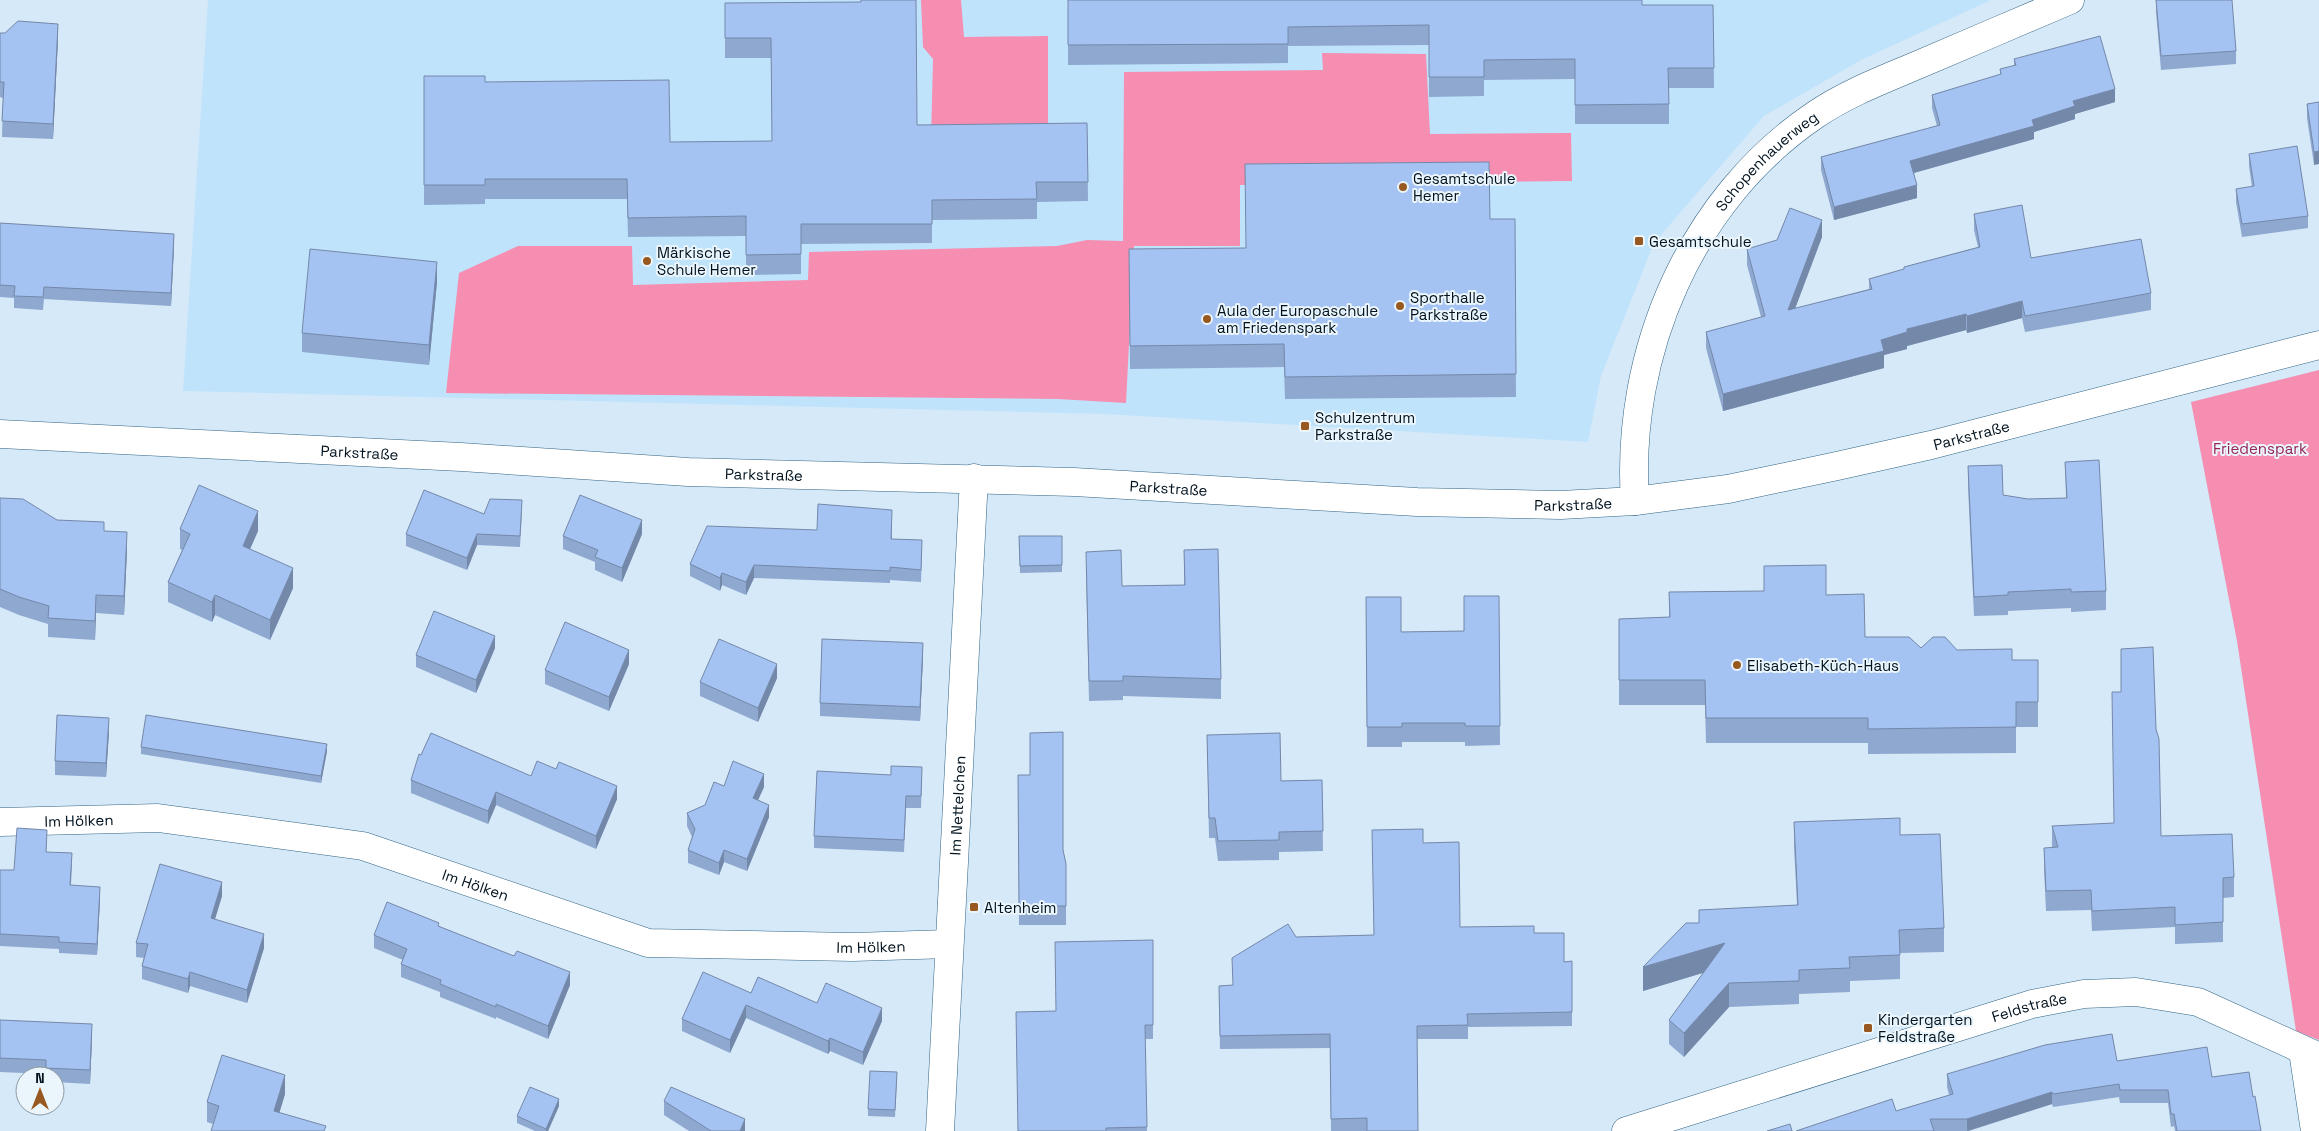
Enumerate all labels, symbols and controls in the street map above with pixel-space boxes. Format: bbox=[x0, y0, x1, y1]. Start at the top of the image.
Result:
street label: Schopenhauerweg bbox=[1711, 107, 1821, 215]
place label: Gesamtschule Hemer bbox=[1413, 169, 1516, 205]
marker: Gesamtschule Hemer bbox=[1397, 181, 1409, 193]
place label: Gesamtschule bbox=[1649, 232, 1752, 251]
marker: Gesamtschule bbox=[1633, 235, 1645, 247]
place label: Märkische Schule Hemer bbox=[657, 243, 756, 279]
marker: Märkische Schule Hemer bbox=[641, 255, 653, 267]
place label: Sporthalle Parkstraße bbox=[1410, 288, 1488, 324]
marker: Sporthalle Parkstraße bbox=[1394, 300, 1406, 312]
place label: Aula der Europaschule am Friedenspark bbox=[1217, 301, 1378, 337]
marker: Aula der Europaschule am Friedenspark bbox=[1201, 313, 1213, 325]
place label: Schulzentrum Parkstraße bbox=[1315, 408, 1415, 444]
street label: Parkstraße bbox=[1931, 416, 2012, 454]
marker: Schulzentrum Parkstraße bbox=[1299, 420, 1311, 432]
park label: Friedenspark bbox=[2213, 439, 2307, 458]
street label: Parkstraße bbox=[320, 441, 399, 463]
street label: Parkstraße bbox=[725, 463, 803, 484]
street label: Parkstraße bbox=[1129, 476, 1208, 499]
street label: Parkstraße bbox=[1534, 493, 1613, 515]
place label: Elisabeth-Küch-Haus bbox=[1747, 656, 1899, 675]
marker: Elisabeth-Küch-Haus bbox=[1731, 659, 1743, 671]
street label: Im Nettelchen bbox=[945, 755, 969, 856]
street label: Im Hölken bbox=[44, 810, 114, 830]
street label: Im Hölken bbox=[440, 864, 511, 904]
place label: Altenheim bbox=[984, 898, 1056, 917]
marker: Altenheim bbox=[968, 901, 980, 913]
street label: Im Hölken bbox=[836, 936, 906, 956]
street label: Feldstraße bbox=[1989, 988, 2069, 1026]
place label: Kindergarten Feldstraße bbox=[1878, 1010, 1973, 1046]
marker: Kindergarten Feldstraße bbox=[1862, 1022, 1874, 1034]
north arrow bbox=[15, 1066, 65, 1116]
text: N bbox=[35, 1069, 45, 1087]

